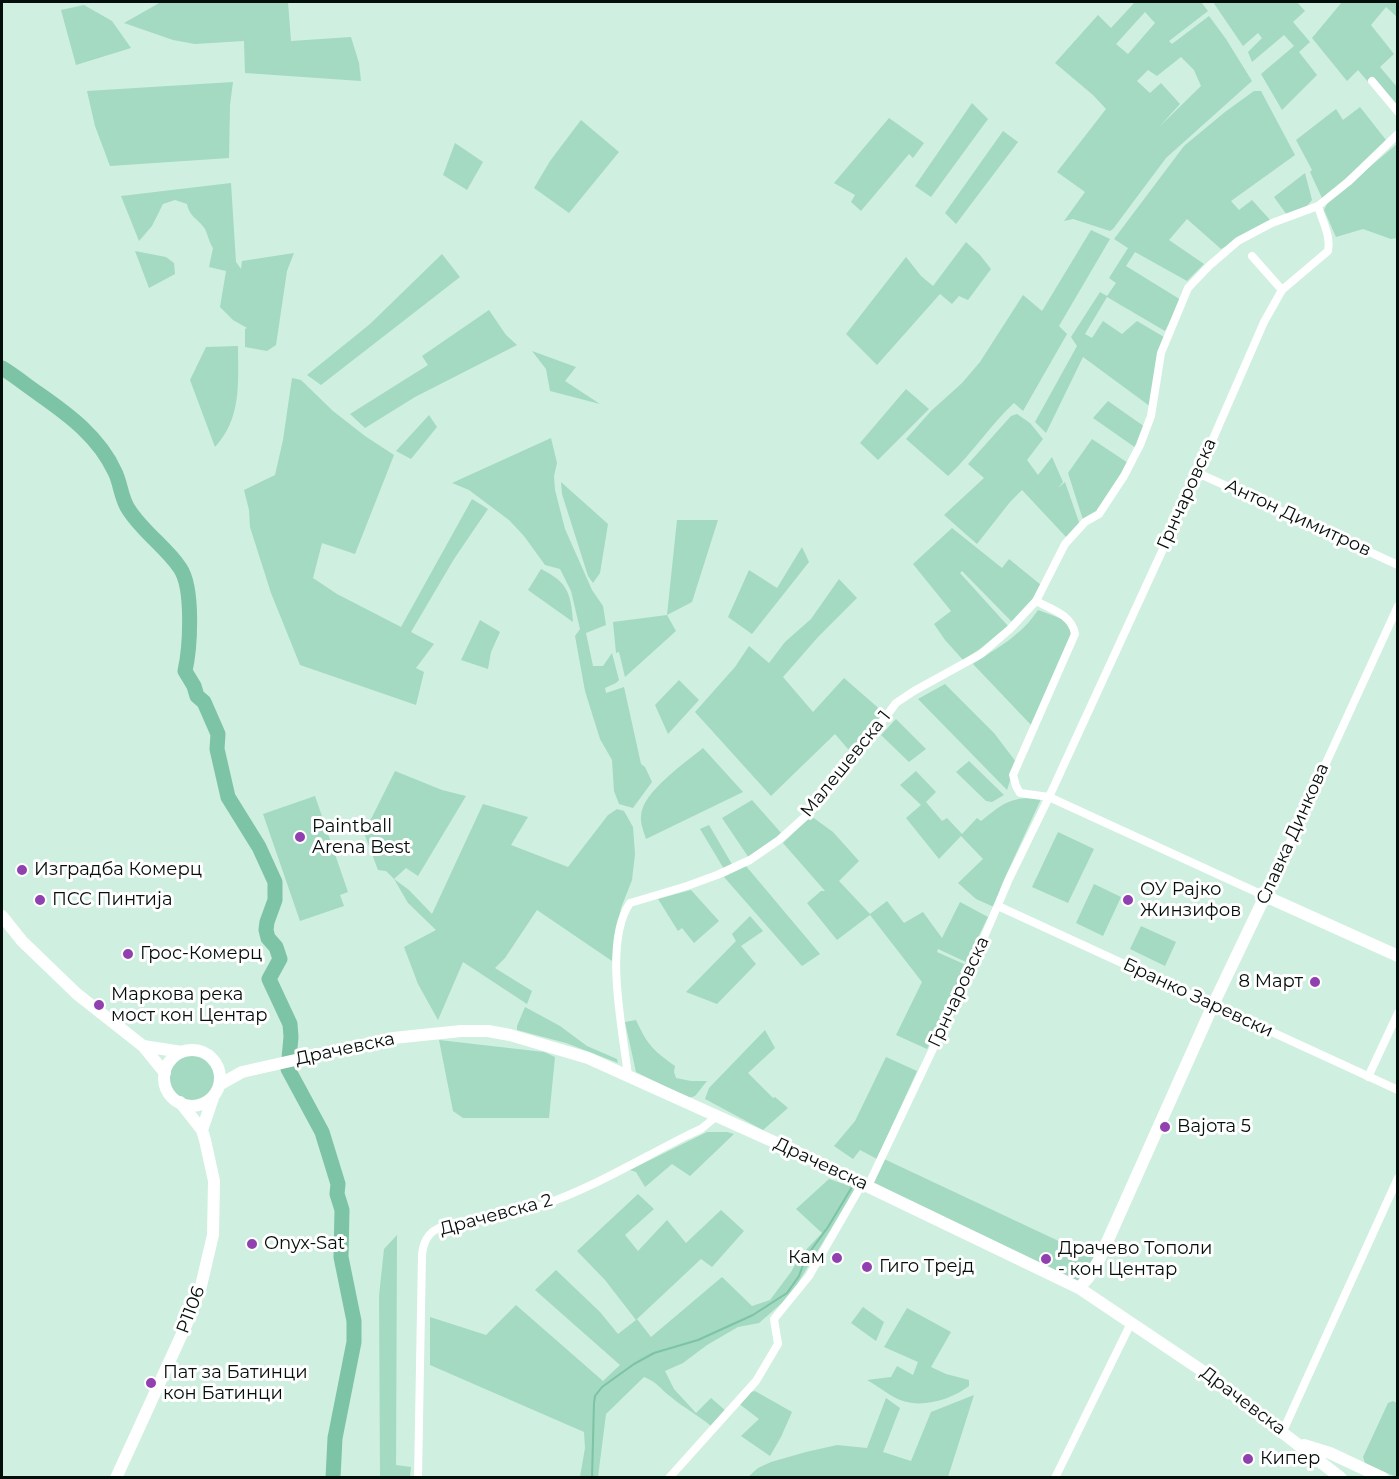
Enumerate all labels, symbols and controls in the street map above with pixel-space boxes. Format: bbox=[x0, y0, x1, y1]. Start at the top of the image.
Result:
street label: Грнчаровска bbox=[1153, 435, 1221, 553]
street label: Антон Димитров bbox=[1222, 475, 1374, 561]
street label: Малешевска 1 bbox=[796, 706, 896, 822]
street label: Славка Динкова bbox=[1252, 760, 1334, 908]
place label: Paintball Arena Best bbox=[312, 816, 411, 858]
marker: Paintball Arena Best bbox=[293, 830, 307, 844]
place label: Изградба Комерц bbox=[34, 859, 202, 881]
marker: Изградба Комерц bbox=[15, 863, 29, 877]
place label: ОУ Рајко Жинзифов bbox=[1140, 879, 1241, 922]
place label: ПСС Пинтија bbox=[52, 889, 172, 911]
marker: ПСС Пинтија bbox=[33, 893, 47, 907]
marker: ОУ Рајко Жинзифов bbox=[1121, 893, 1135, 907]
street label: Грнчаровска bbox=[924, 933, 994, 1051]
place label: Грос-Комерц bbox=[140, 943, 262, 965]
marker: Грос-Комерц bbox=[121, 947, 135, 961]
street label: Бранко Заревски bbox=[1119, 954, 1277, 1042]
place label: 8 Март bbox=[1238, 971, 1303, 993]
marker: 8 Март bbox=[1308, 975, 1322, 989]
place label: Маркова река мост кон Центар bbox=[111, 984, 268, 1026]
marker: Маркова река мост кон Центар bbox=[92, 998, 106, 1012]
street label: Драчевска bbox=[293, 1028, 397, 1070]
place label: Вајота 5 bbox=[1177, 1116, 1251, 1138]
marker: Вајота 5 bbox=[1158, 1120, 1172, 1134]
street label: Драчевска bbox=[771, 1133, 871, 1195]
street label: Драчевска 2 bbox=[437, 1190, 555, 1240]
place label: Onyx-Sat bbox=[264, 1233, 345, 1255]
marker: Onyx-Sat bbox=[245, 1237, 259, 1251]
place label: Драчево Тополи - кон Центар bbox=[1058, 1238, 1212, 1280]
place label: Кам bbox=[788, 1247, 825, 1269]
marker: Кам bbox=[830, 1251, 844, 1265]
marker: Драчево Тополи - кон Центар bbox=[1039, 1252, 1053, 1266]
place label: Гиго Трејд bbox=[879, 1256, 974, 1278]
marker: Гиго Трејд bbox=[860, 1260, 874, 1274]
street label: P1106 bbox=[172, 1283, 210, 1337]
place label: Пат за Батинци кон Батинци bbox=[163, 1362, 308, 1404]
street label: Драчевска bbox=[1196, 1362, 1290, 1440]
marker: Пат за Батинци кон Батинци bbox=[144, 1376, 158, 1390]
place label: Кипер bbox=[1260, 1448, 1320, 1470]
marker: Кипер bbox=[1241, 1452, 1255, 1466]

